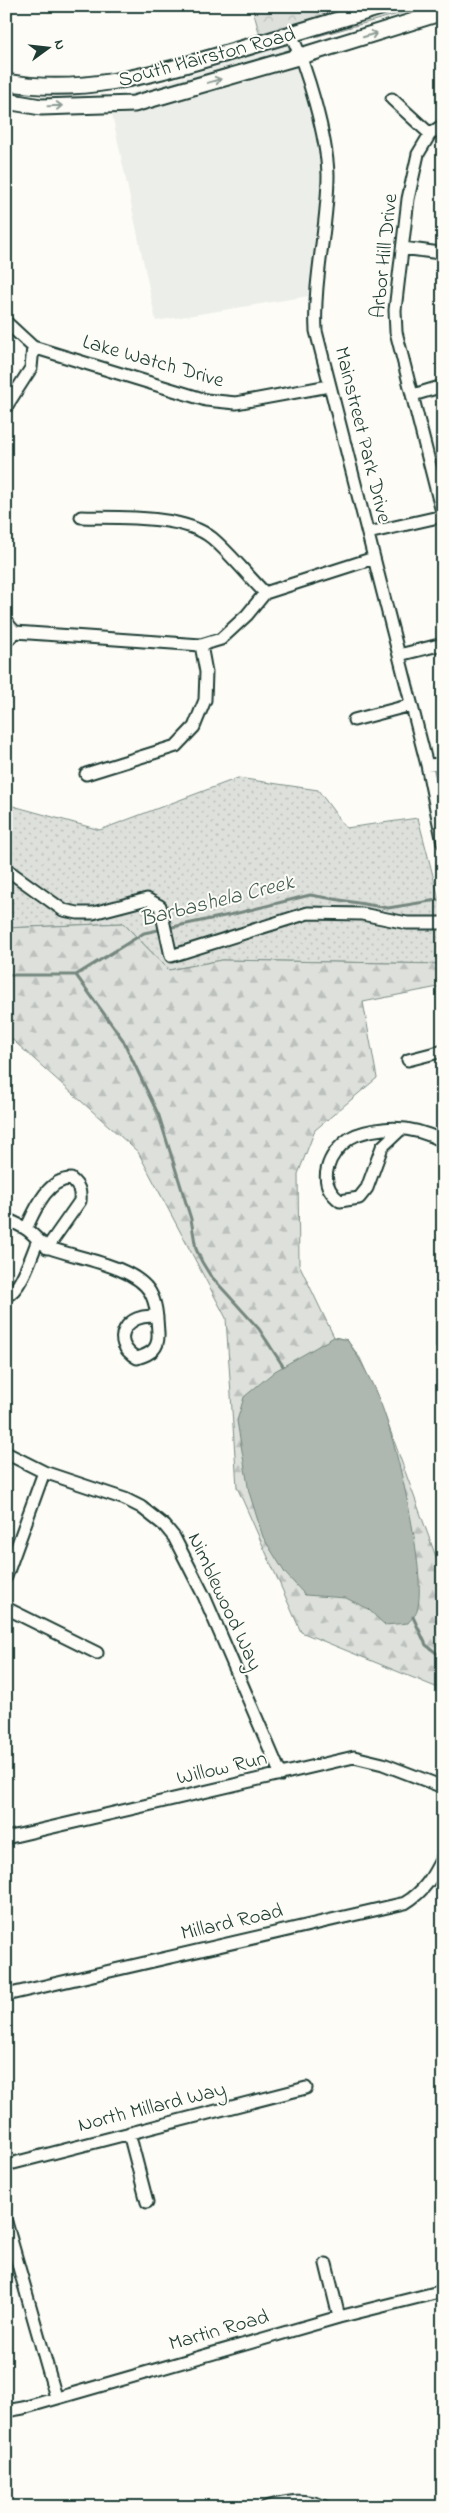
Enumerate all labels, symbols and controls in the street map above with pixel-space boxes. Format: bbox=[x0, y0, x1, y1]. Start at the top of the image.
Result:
street label: South Hairston Road bbox=[115, 20, 299, 96]
north arrow bbox=[22, 22, 72, 72]
one-way arrow bbox=[361, 30, 377, 39]
text: N bbox=[48, 38, 70, 52]
one-way arrow bbox=[205, 76, 221, 86]
one-way arrow bbox=[46, 102, 62, 111]
street label: Arbor Hill Drive bbox=[364, 192, 407, 320]
street label: Lake Watch Drive bbox=[79, 327, 228, 397]
street label: Mainstreet Park Drive bbox=[326, 344, 399, 527]
water label: Barbashela Creek bbox=[137, 867, 299, 937]
street label: Nimblewood Way bbox=[177, 1528, 269, 1677]
street label: Willow Run bbox=[174, 1744, 270, 1794]
street label: Millard Road bbox=[178, 1897, 286, 1949]
street label: North Millard Way bbox=[75, 2075, 230, 2143]
street label: Martin Road bbox=[165, 2302, 273, 2360]

